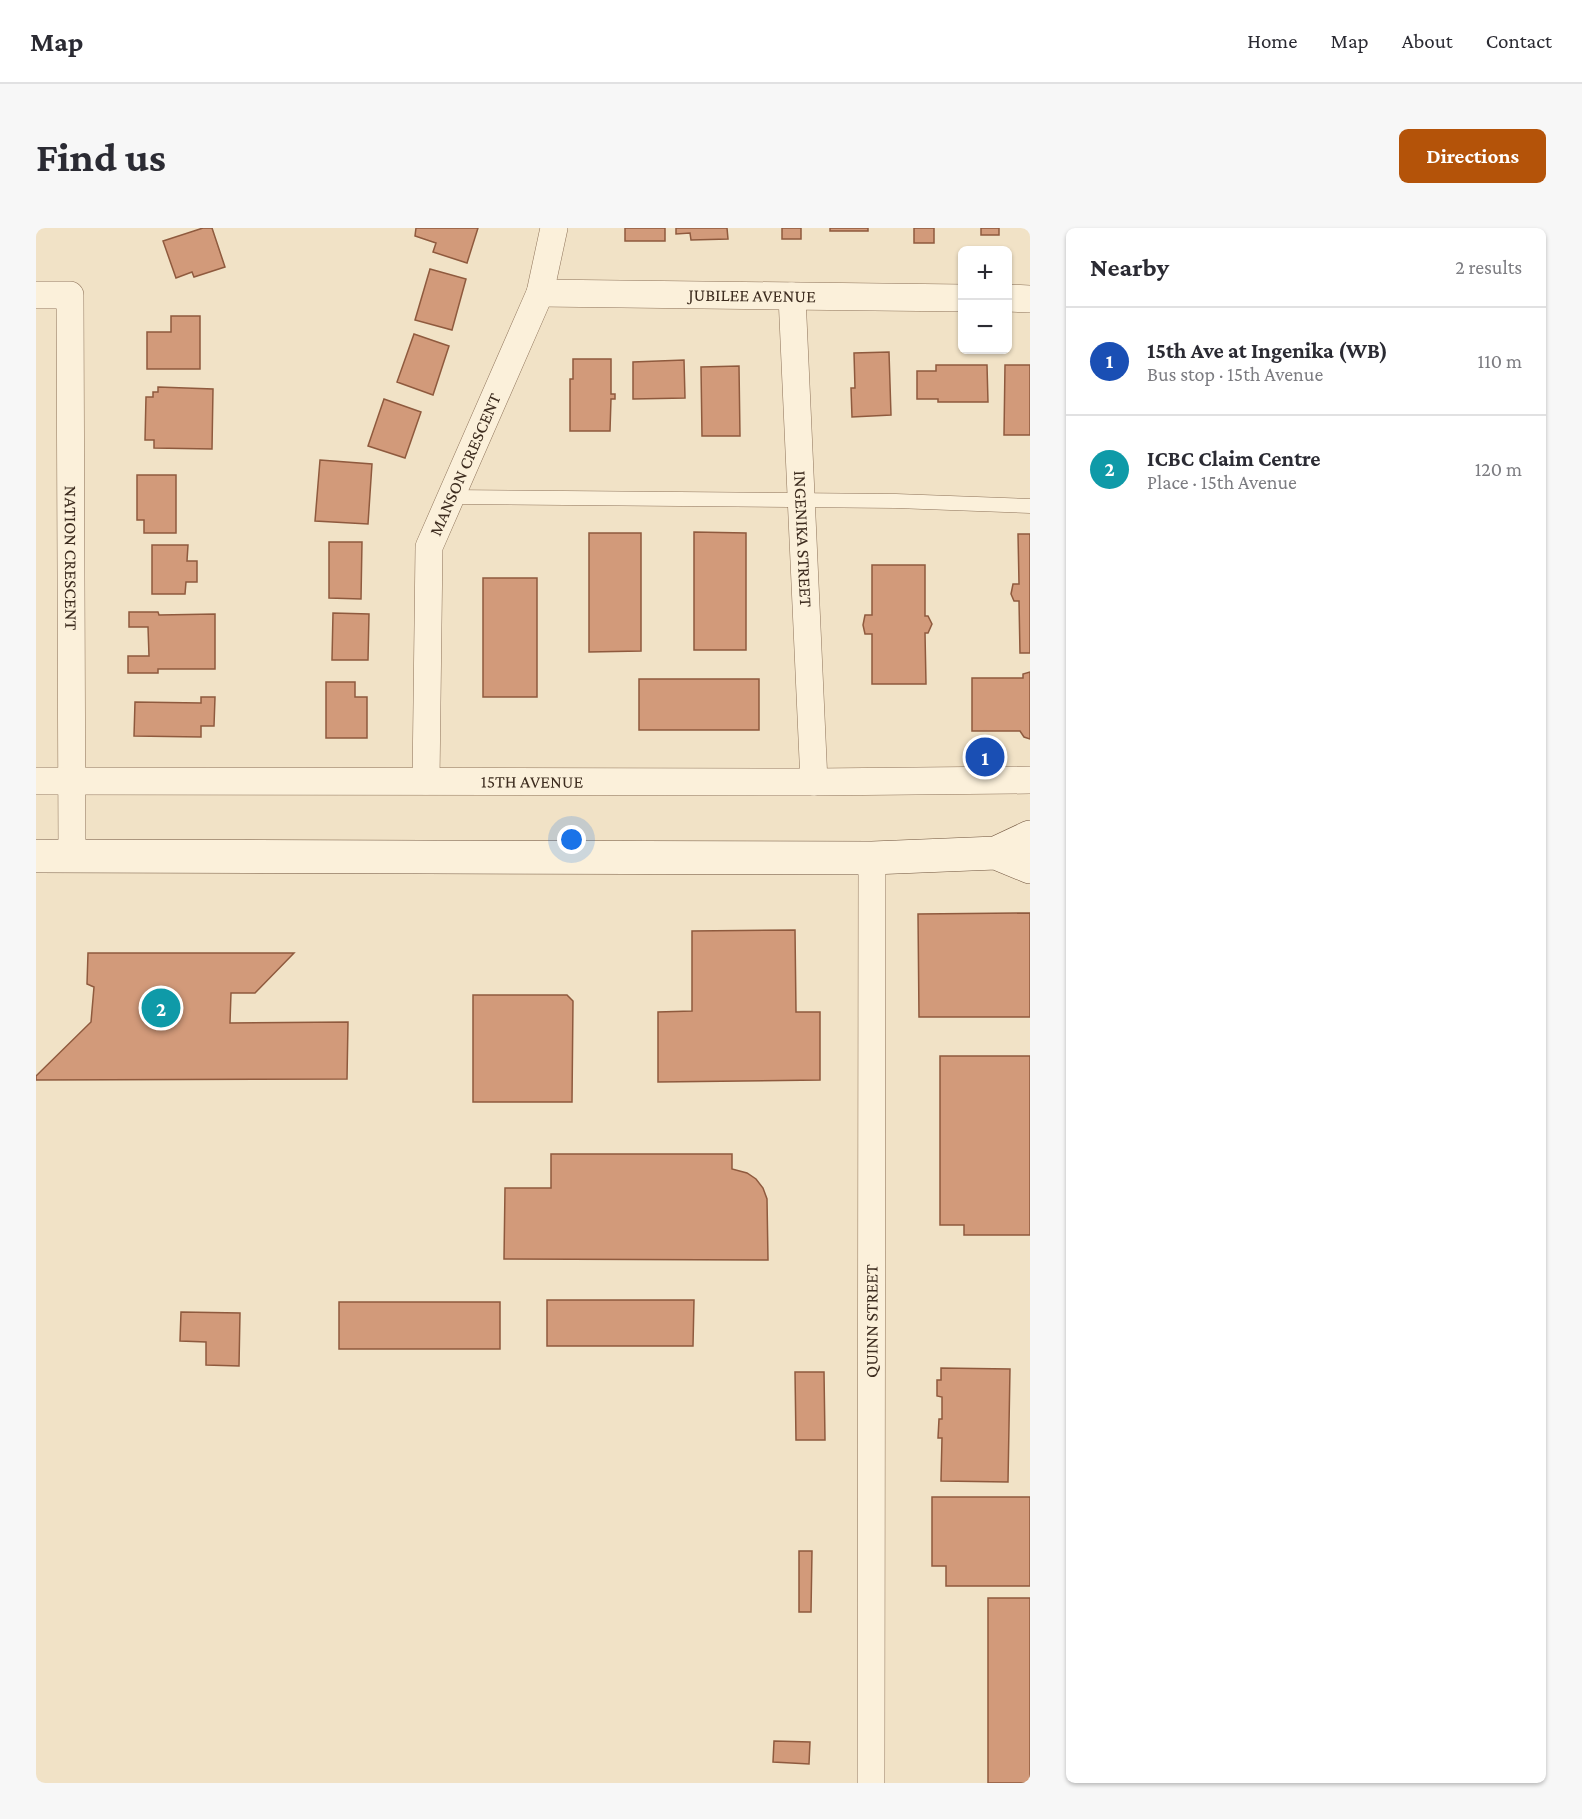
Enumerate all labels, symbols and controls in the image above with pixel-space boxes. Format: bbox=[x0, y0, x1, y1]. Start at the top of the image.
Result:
text: Map bbox=[30, 26, 83, 57]
text: Home bbox=[1247, 29, 1297, 53]
text: Map bbox=[1330, 29, 1369, 53]
text: About bbox=[1402, 29, 1453, 53]
text: Contact bbox=[1486, 29, 1552, 53]
button: Directions bbox=[1399, 129, 1546, 183]
text: Find us bbox=[36, 133, 166, 180]
map controls bbox=[958, 246, 1012, 354]
button: + bbox=[958, 246, 1012, 300]
text: Nearby bbox=[1090, 253, 1169, 282]
text: 2 results bbox=[1455, 256, 1522, 278]
street label: JUBILEE AVENUE bbox=[686, 285, 816, 306]
button: − bbox=[958, 300, 1012, 354]
text: 15th Ave at Ingenika (WB) bbox=[1147, 338, 1388, 363]
text: 1 bbox=[1106, 350, 1113, 372]
text: 110 m bbox=[1478, 350, 1522, 372]
text: Bus stop · 15th Avenue bbox=[1147, 363, 1323, 385]
street label: MANSON CRESCENT bbox=[425, 390, 505, 539]
text: ICBC Claim Centre bbox=[1147, 446, 1321, 471]
text: 2 bbox=[1104, 458, 1115, 480]
text: 120 m bbox=[1475, 458, 1522, 480]
street label: INGENIKA STREET bbox=[790, 470, 816, 608]
text: Place · 15th Avenue bbox=[1147, 471, 1297, 493]
street label: NATION CRESCENT bbox=[61, 486, 81, 631]
pin: 1 bbox=[966, 734, 1004, 780]
street label: 15TH AVENUE bbox=[481, 772, 584, 792]
your location bbox=[557, 825, 586, 854]
pin: 2 bbox=[142, 986, 180, 1030]
street label: QUINN STREET bbox=[861, 1264, 882, 1378]

